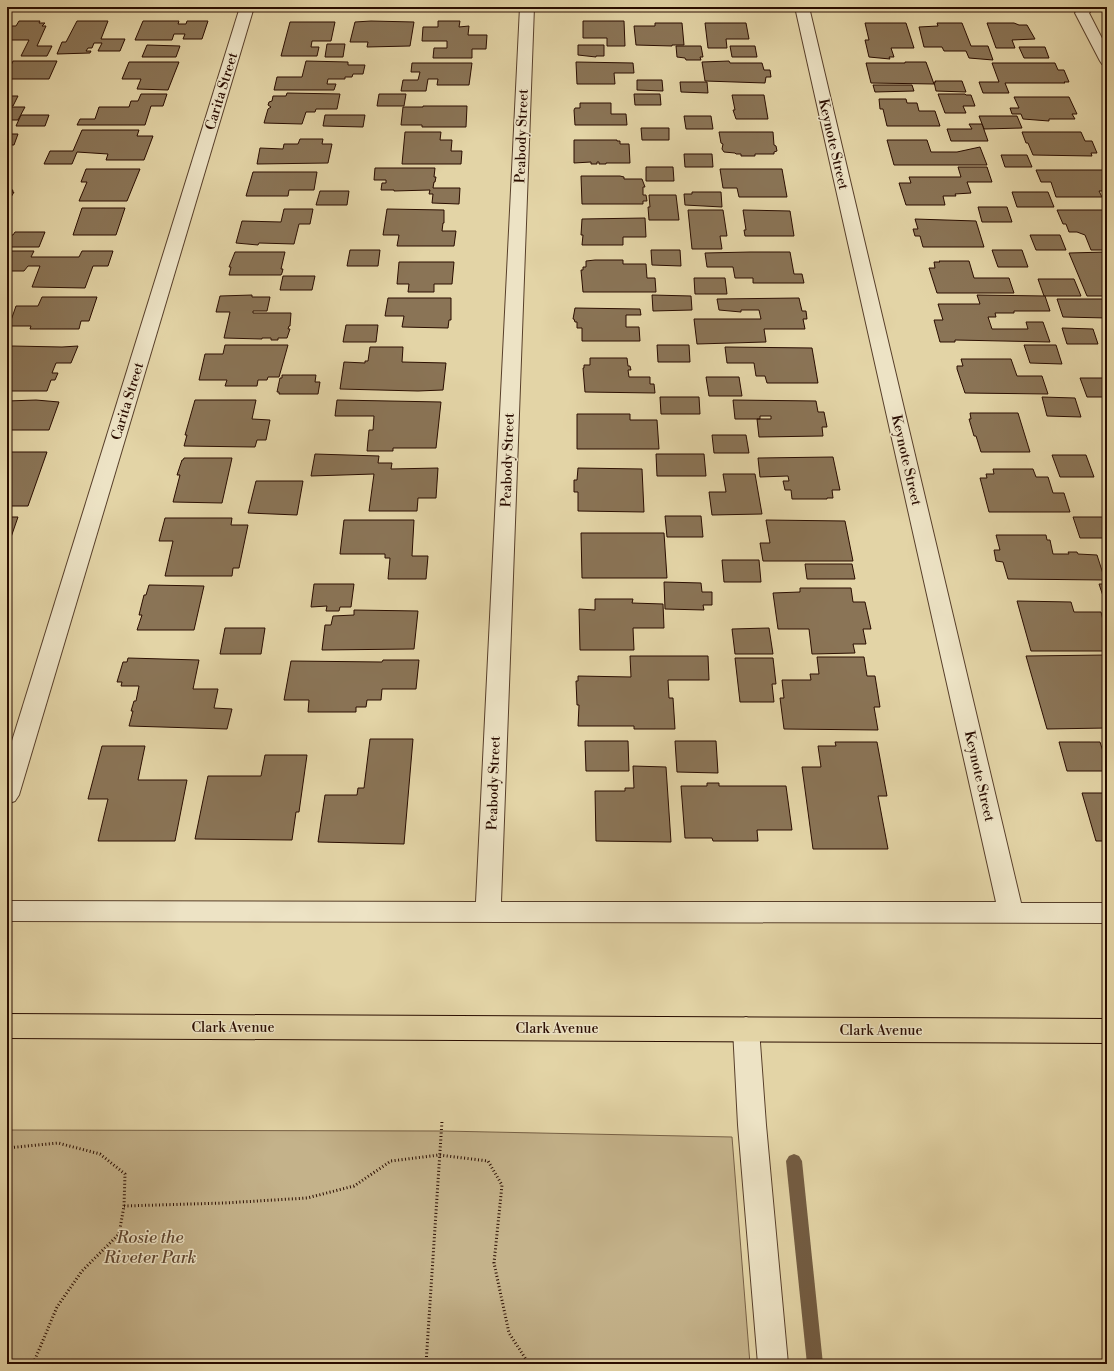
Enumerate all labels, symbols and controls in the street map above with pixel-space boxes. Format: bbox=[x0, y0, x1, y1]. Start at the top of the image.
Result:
street label: Carita Street bbox=[202, 50, 242, 132]
street label: Peabody Street bbox=[511, 88, 533, 184]
street label: Keynote Street bbox=[814, 97, 852, 192]
street label: Carita Street bbox=[108, 360, 148, 442]
street label: Peabody Street bbox=[497, 412, 519, 508]
street label: Keynote Street bbox=[887, 413, 925, 508]
street label: Keynote Street bbox=[960, 729, 998, 824]
street label: Peabody Street bbox=[483, 735, 505, 831]
street label: Clark Avenue bbox=[191, 1019, 275, 1037]
street label: Clark Avenue bbox=[515, 1020, 599, 1038]
street label: Clark Avenue bbox=[839, 1022, 923, 1040]
park label: Rosie the Riveter Park bbox=[103, 1227, 196, 1269]

